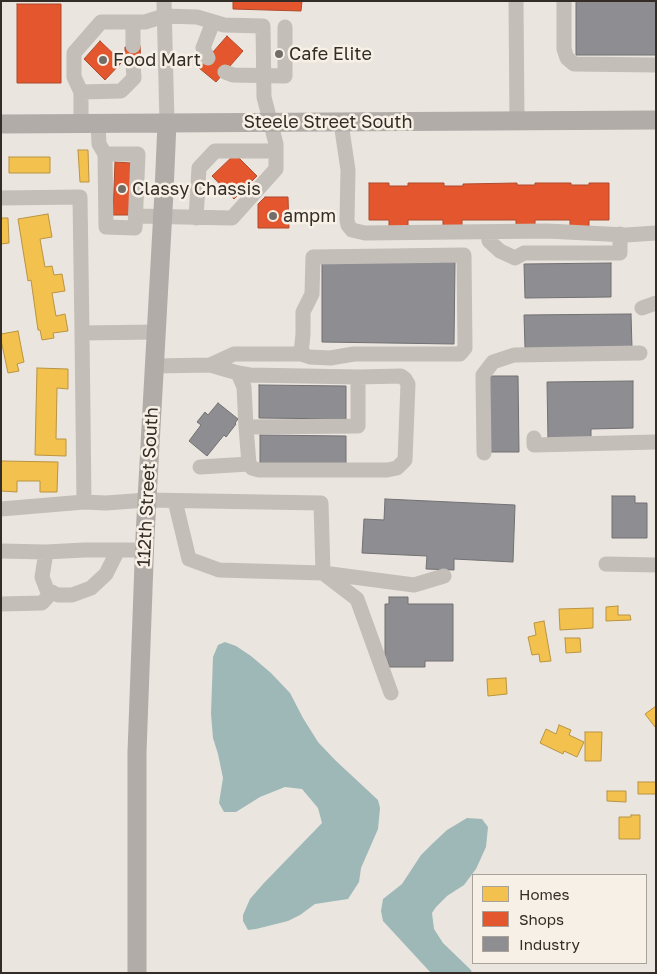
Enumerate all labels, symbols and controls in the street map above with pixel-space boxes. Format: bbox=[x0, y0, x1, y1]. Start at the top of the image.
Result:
place label: Cafe Elite bbox=[289, 43, 372, 65]
marker: Cafe Elite bbox=[273, 48, 285, 60]
place label: Food Mart bbox=[113, 49, 201, 71]
marker: Food Mart bbox=[97, 54, 109, 66]
street label: Steele Street South bbox=[243, 111, 413, 133]
place label: Classy Chassis bbox=[132, 178, 261, 200]
marker: Classy Chassis bbox=[116, 183, 128, 195]
place label: ampm bbox=[283, 205, 336, 227]
marker: ampm bbox=[267, 210, 279, 222]
street label: 112th Street South bbox=[133, 407, 163, 567]
legend bbox=[472, 874, 647, 964]
text: Homes bbox=[519, 885, 569, 903]
text: Shops bbox=[519, 910, 564, 928]
text: Industry bbox=[519, 935, 580, 953]

